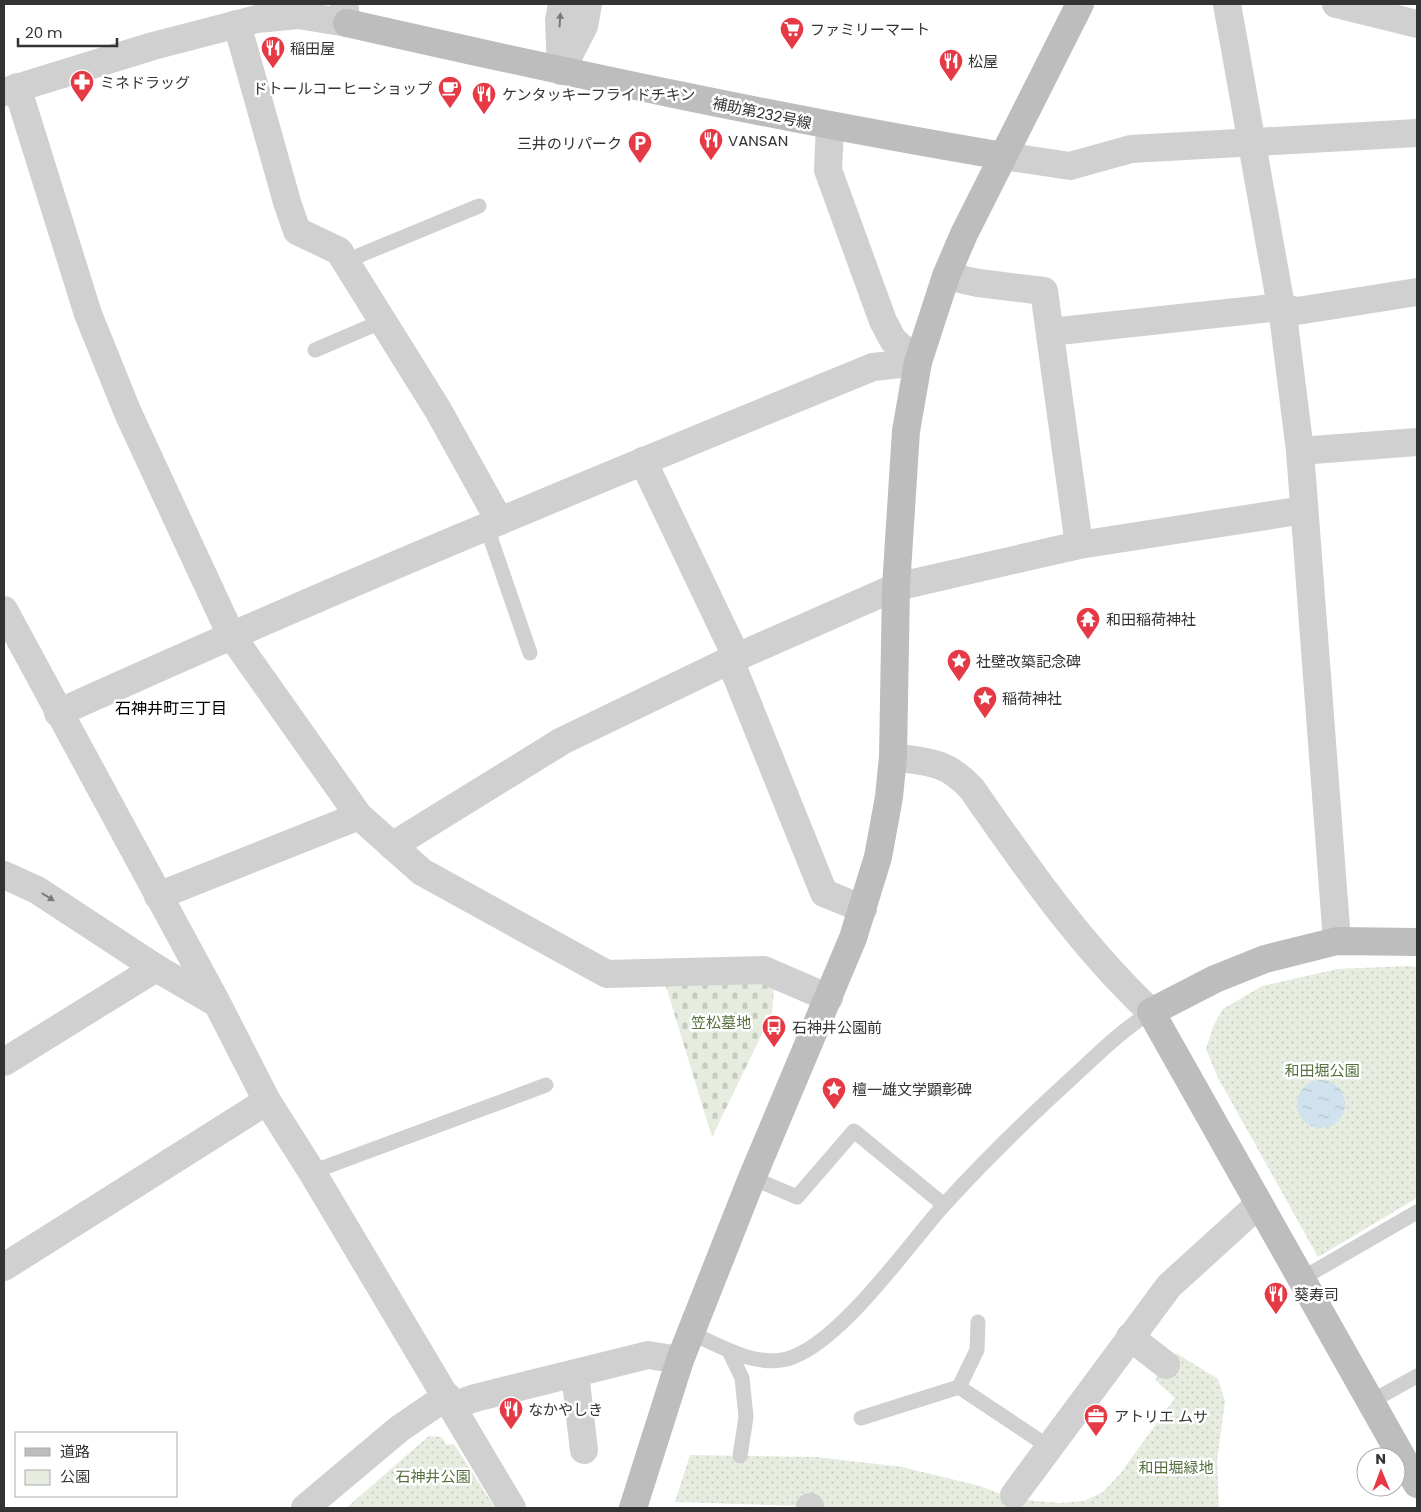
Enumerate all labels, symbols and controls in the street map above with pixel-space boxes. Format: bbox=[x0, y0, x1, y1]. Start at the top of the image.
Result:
one-way arrow bbox=[556, 11, 564, 27]
scale bar bbox=[18, 15, 116, 47]
supermarket icon: ファミリーマート bbox=[779, 16, 805, 50]
place label: ファミリーマート bbox=[810, 19, 930, 40]
text: 20 m bbox=[25, 22, 63, 43]
restaurant icon: 稲田屋 bbox=[260, 35, 286, 69]
place label: 稲田屋 bbox=[290, 38, 335, 59]
restaurant icon: 松屋 bbox=[938, 48, 964, 82]
place label: 松屋 bbox=[968, 51, 998, 72]
pharmacy icon: ミネドラッグ bbox=[69, 69, 95, 103]
place label: ミネドラッグ bbox=[100, 72, 190, 93]
cafe icon: ドトールコーヒーショップ bbox=[437, 75, 463, 109]
place label: ドトールコーヒーショップ bbox=[253, 78, 432, 99]
restaurant icon: ケンタッキーフライドチキン bbox=[471, 81, 497, 115]
place label: ケンタッキーフライドチキン bbox=[502, 84, 695, 105]
street label: 補助第232号線 bbox=[710, 92, 814, 134]
restaurant icon: VANSAN bbox=[698, 127, 724, 161]
parking icon: 三井のリパーク bbox=[627, 130, 653, 164]
place label: VANSAN bbox=[728, 130, 788, 151]
place label: 三井のリパーク bbox=[517, 133, 622, 154]
temple icon: 和田稲荷神社 bbox=[1075, 606, 1101, 640]
place label: 和田稲荷神社 bbox=[1106, 609, 1196, 630]
place icon: 社壁改築記念碑 bbox=[946, 648, 972, 682]
place label: 社壁改築記念碑 bbox=[976, 651, 1081, 672]
place icon: 稲荷神社 bbox=[972, 685, 998, 719]
place label: 稲荷神社 bbox=[1002, 688, 1062, 709]
district label: 石神井町三丁目 bbox=[115, 697, 227, 720]
one-way arrow bbox=[41, 892, 54, 901]
park label: 笠松墓地 bbox=[691, 1012, 751, 1033]
bus stop icon: 石神井公園前 bbox=[761, 1014, 787, 1048]
place label: 石神井公園前 bbox=[792, 1017, 882, 1038]
park label: 和田堀公園 bbox=[1284, 1060, 1360, 1081]
place icon: 檀一雄文学顕彰碑 bbox=[821, 1076, 847, 1110]
place label: 檀一雄文学顕彰碑 bbox=[852, 1079, 972, 1100]
restaurant icon: 葵寿司 bbox=[1263, 1281, 1289, 1315]
place label: 葵寿司 bbox=[1294, 1284, 1339, 1305]
restaurant icon: なかやしき bbox=[498, 1396, 524, 1430]
place label: なかやしき bbox=[528, 1399, 603, 1420]
office icon: アトリエ ムサ bbox=[1083, 1403, 1109, 1437]
place label: アトリエ ムサ bbox=[1114, 1406, 1208, 1427]
legend bbox=[15, 1432, 178, 1497]
text: 道路 bbox=[60, 1441, 90, 1462]
north arrow bbox=[1356, 1447, 1406, 1497]
text: N bbox=[1375, 1449, 1386, 1469]
park label: 和田堀緑地 bbox=[1138, 1457, 1214, 1478]
text: 公園 bbox=[60, 1466, 90, 1487]
park label: 石神井公園 bbox=[395, 1466, 471, 1487]

